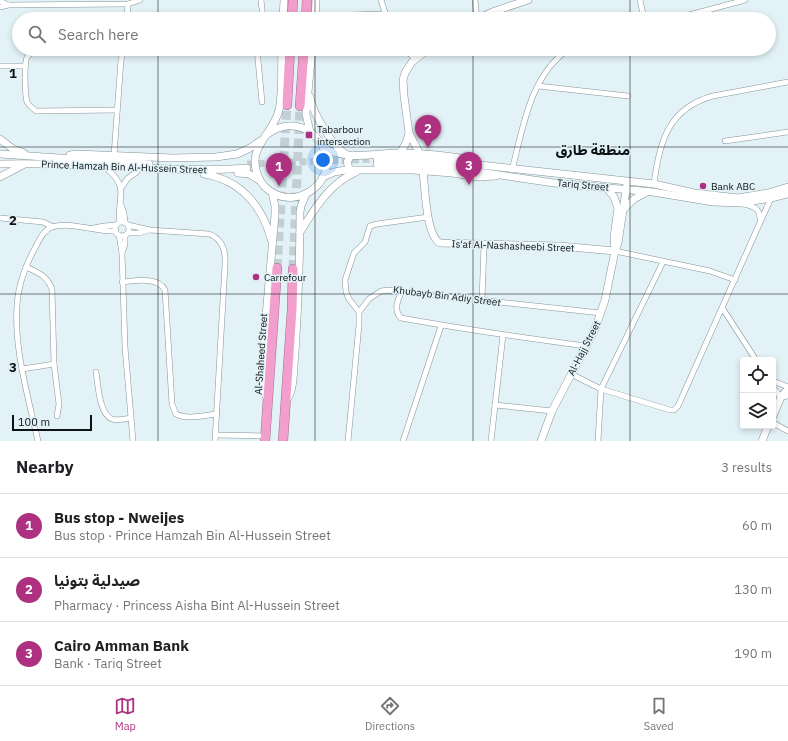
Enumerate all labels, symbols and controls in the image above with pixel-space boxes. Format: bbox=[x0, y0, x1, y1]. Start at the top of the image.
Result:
search box bbox=[12, 12, 776, 56]
icon: search bbox=[26, 23, 48, 45]
text: Search here bbox=[58, 25, 138, 44]
text: 1 bbox=[9, 65, 17, 82]
pin: 2 bbox=[415, 115, 441, 148]
place label: Tabarbour intersection bbox=[317, 123, 371, 148]
marker: Tabarbour intersection bbox=[304, 130, 314, 140]
district label: منطقة طارق bbox=[556, 141, 630, 159]
your location bbox=[313, 150, 333, 170]
pin: 3 bbox=[456, 152, 482, 185]
pin: 1 bbox=[266, 153, 292, 186]
street label: Prince Hamzah Bin Al-Hussein Street bbox=[41, 158, 208, 176]
street label: Tariq Street bbox=[556, 176, 610, 194]
place label: Bank ABC bbox=[711, 180, 755, 193]
marker: Bank ABC bbox=[698, 181, 708, 191]
text: 2 bbox=[9, 212, 17, 229]
street label: Is'af Al-Nashasheebi Street bbox=[451, 237, 575, 255]
place label: Carrefour bbox=[264, 271, 307, 284]
marker: Carrefour bbox=[251, 272, 261, 282]
street label: Khubayb Bin Adiy Street bbox=[392, 283, 502, 309]
street label: Al-Shaheed Street bbox=[252, 312, 270, 395]
street label: Al-Hajj Street bbox=[565, 318, 604, 378]
map controls bbox=[740, 357, 776, 429]
button: locate bbox=[740, 357, 776, 393]
text: 3 bbox=[9, 359, 17, 376]
button: layers bbox=[740, 393, 776, 429]
scale bar bbox=[12, 413, 92, 432]
text: 100 m bbox=[18, 415, 50, 429]
text: Nearby bbox=[16, 456, 74, 478]
text: 3 results bbox=[721, 459, 772, 476]
text: Bus stop - Nweijes bbox=[54, 508, 184, 527]
text: 1 bbox=[25, 517, 33, 534]
text: 60 m bbox=[742, 517, 772, 534]
text: Bus stop · Prince Hamzah Bin Al-Hussein Street bbox=[54, 527, 331, 544]
text: صيدلية بتونيا bbox=[54, 571, 140, 590]
text: 2 bbox=[25, 581, 33, 598]
text: 130 m bbox=[734, 581, 772, 598]
text: Pharmacy · Princess Aisha Bint Al-Hussein Street bbox=[54, 597, 340, 614]
text: Cairo Amman Bank bbox=[54, 636, 189, 655]
text: 3 bbox=[25, 645, 33, 662]
text: 190 m bbox=[734, 645, 772, 662]
text: Bank · Tariq Street bbox=[54, 655, 162, 672]
tab: Map bbox=[114, 695, 136, 733]
tab: Directions bbox=[365, 695, 415, 733]
tab: Saved bbox=[644, 695, 674, 733]

